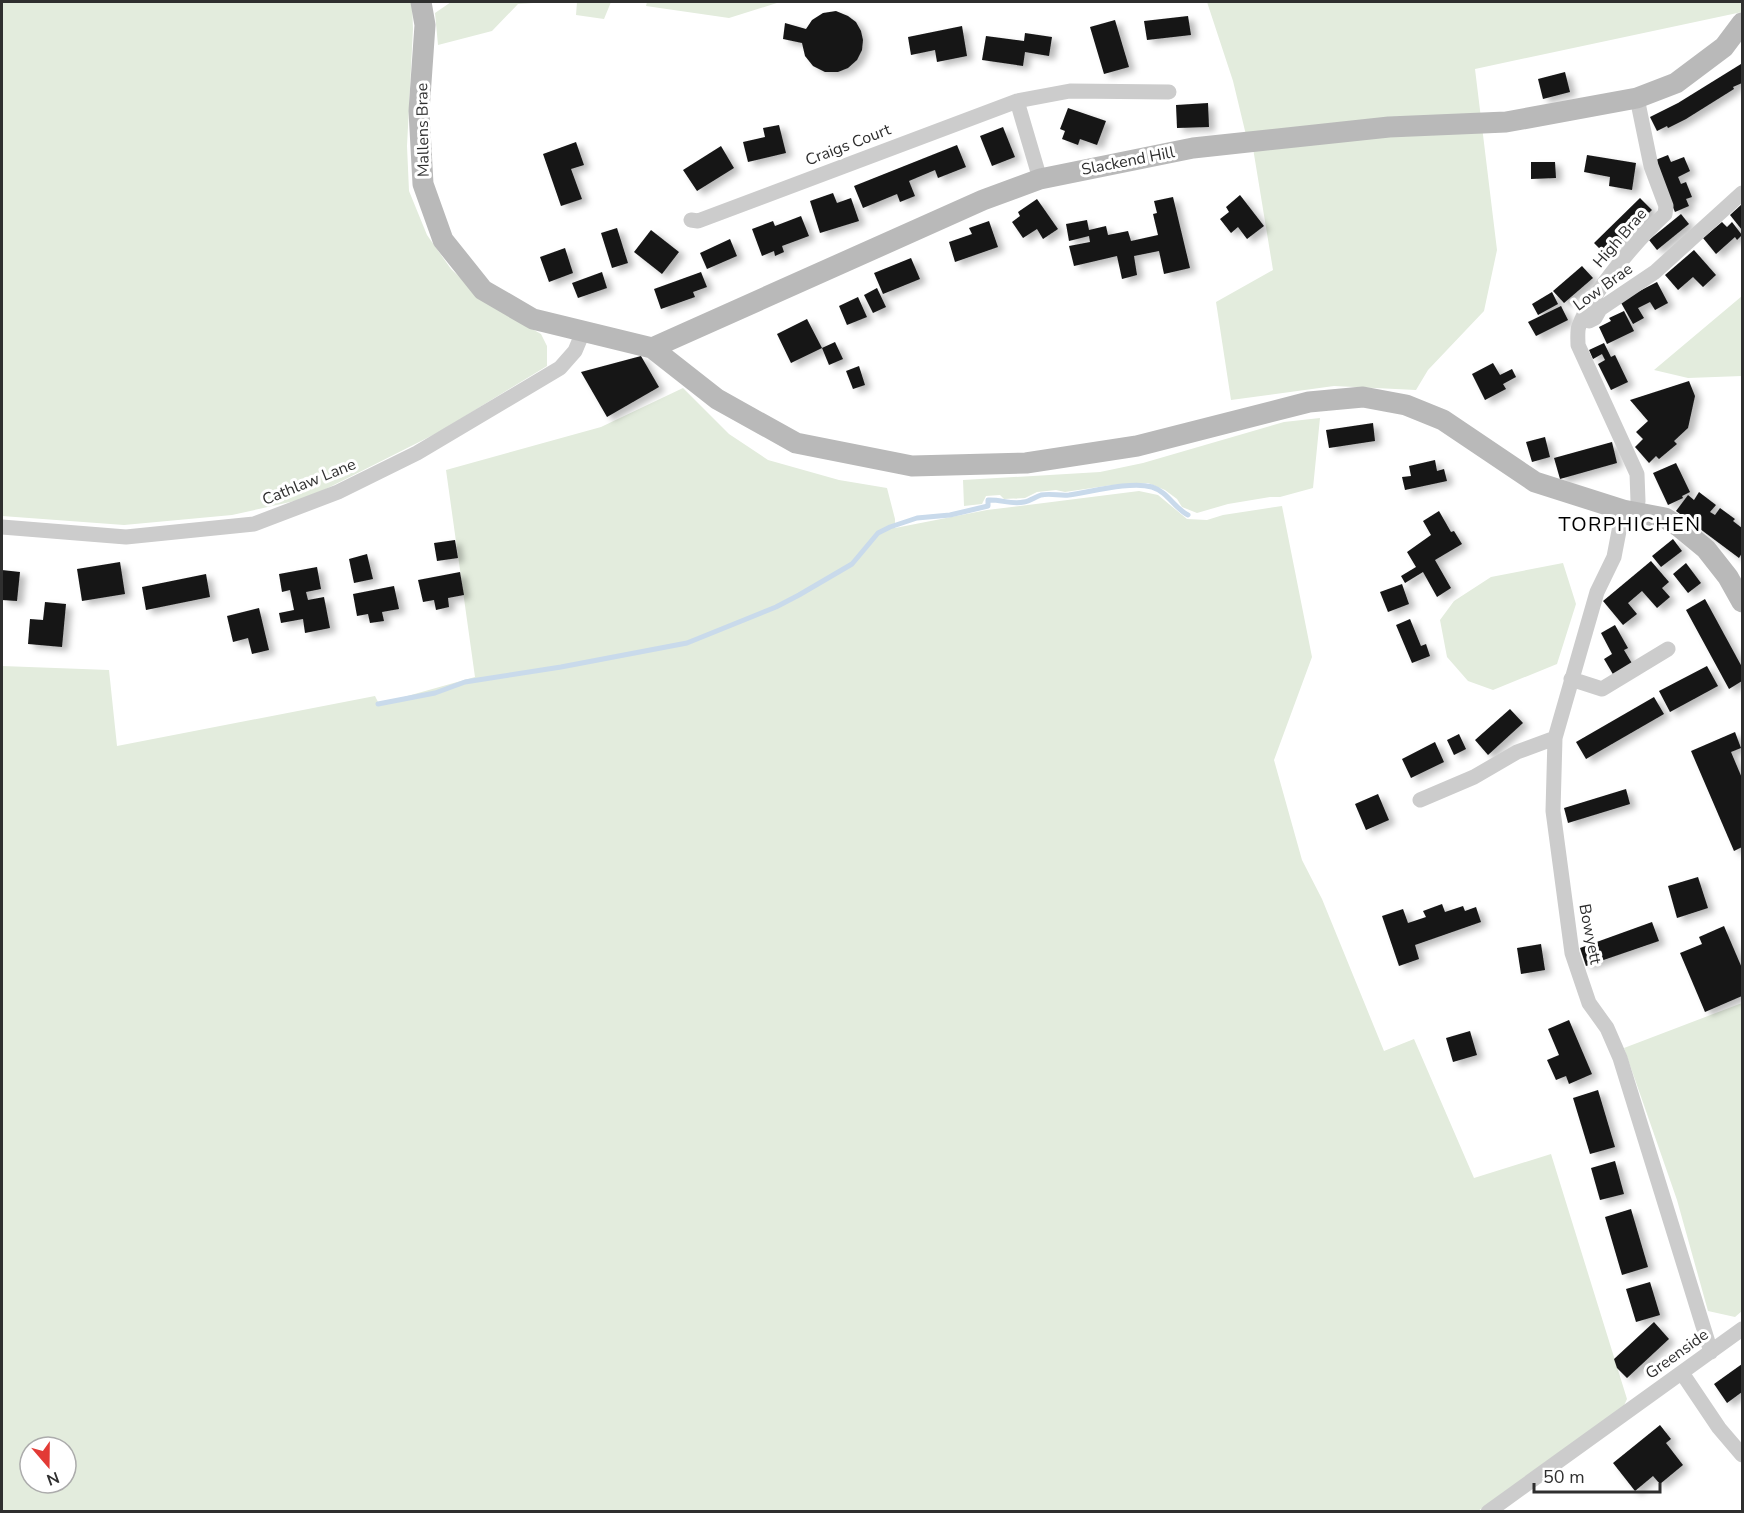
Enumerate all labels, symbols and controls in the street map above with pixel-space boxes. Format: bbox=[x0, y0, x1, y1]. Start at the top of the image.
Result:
street label: Mallens Brae bbox=[411, 83, 435, 177]
street label: Craigs Court bbox=[802, 119, 894, 171]
street label: Slackend Hill bbox=[1079, 141, 1177, 181]
street label: High Brae bbox=[1588, 204, 1652, 272]
street label: Low Brae bbox=[1569, 258, 1637, 316]
street label: Cathlaw Lane bbox=[259, 453, 359, 511]
district label: TORPHICHEN bbox=[1558, 511, 1702, 538]
street label: Bowyett bbox=[1573, 902, 1607, 966]
street label: Greenside bbox=[1641, 1324, 1713, 1384]
north arrow bbox=[18, 1435, 78, 1495]
scale bar bbox=[1534, 1456, 1660, 1494]
text: 50 m bbox=[1543, 1465, 1585, 1489]
text: N bbox=[43, 1466, 62, 1491]

